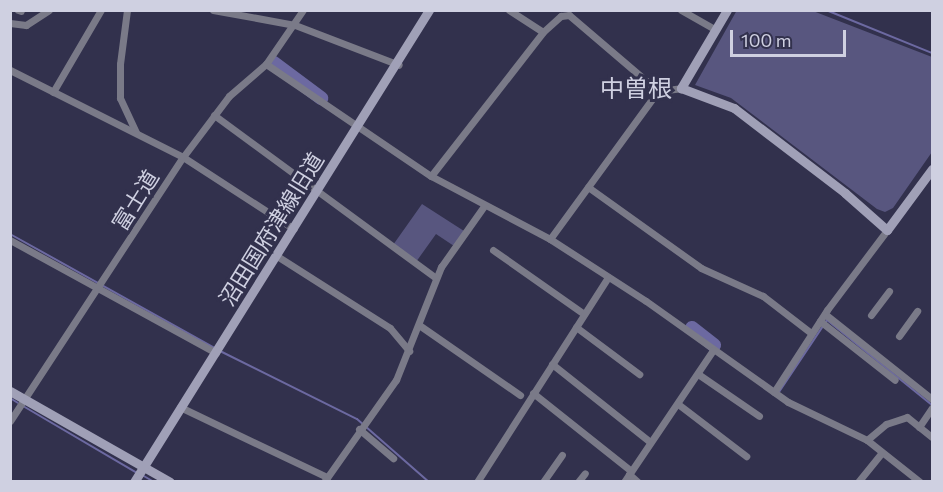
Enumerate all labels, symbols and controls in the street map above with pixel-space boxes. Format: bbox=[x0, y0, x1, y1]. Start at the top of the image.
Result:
scale bar bbox=[733, 18, 848, 56]
text: 100 m bbox=[741, 29, 791, 51]
district label: 中曽根 bbox=[600, 74, 672, 102]
street label: 沼田国府津線旧道 bbox=[213, 147, 329, 311]
street label: 富士道 bbox=[106, 165, 164, 235]

